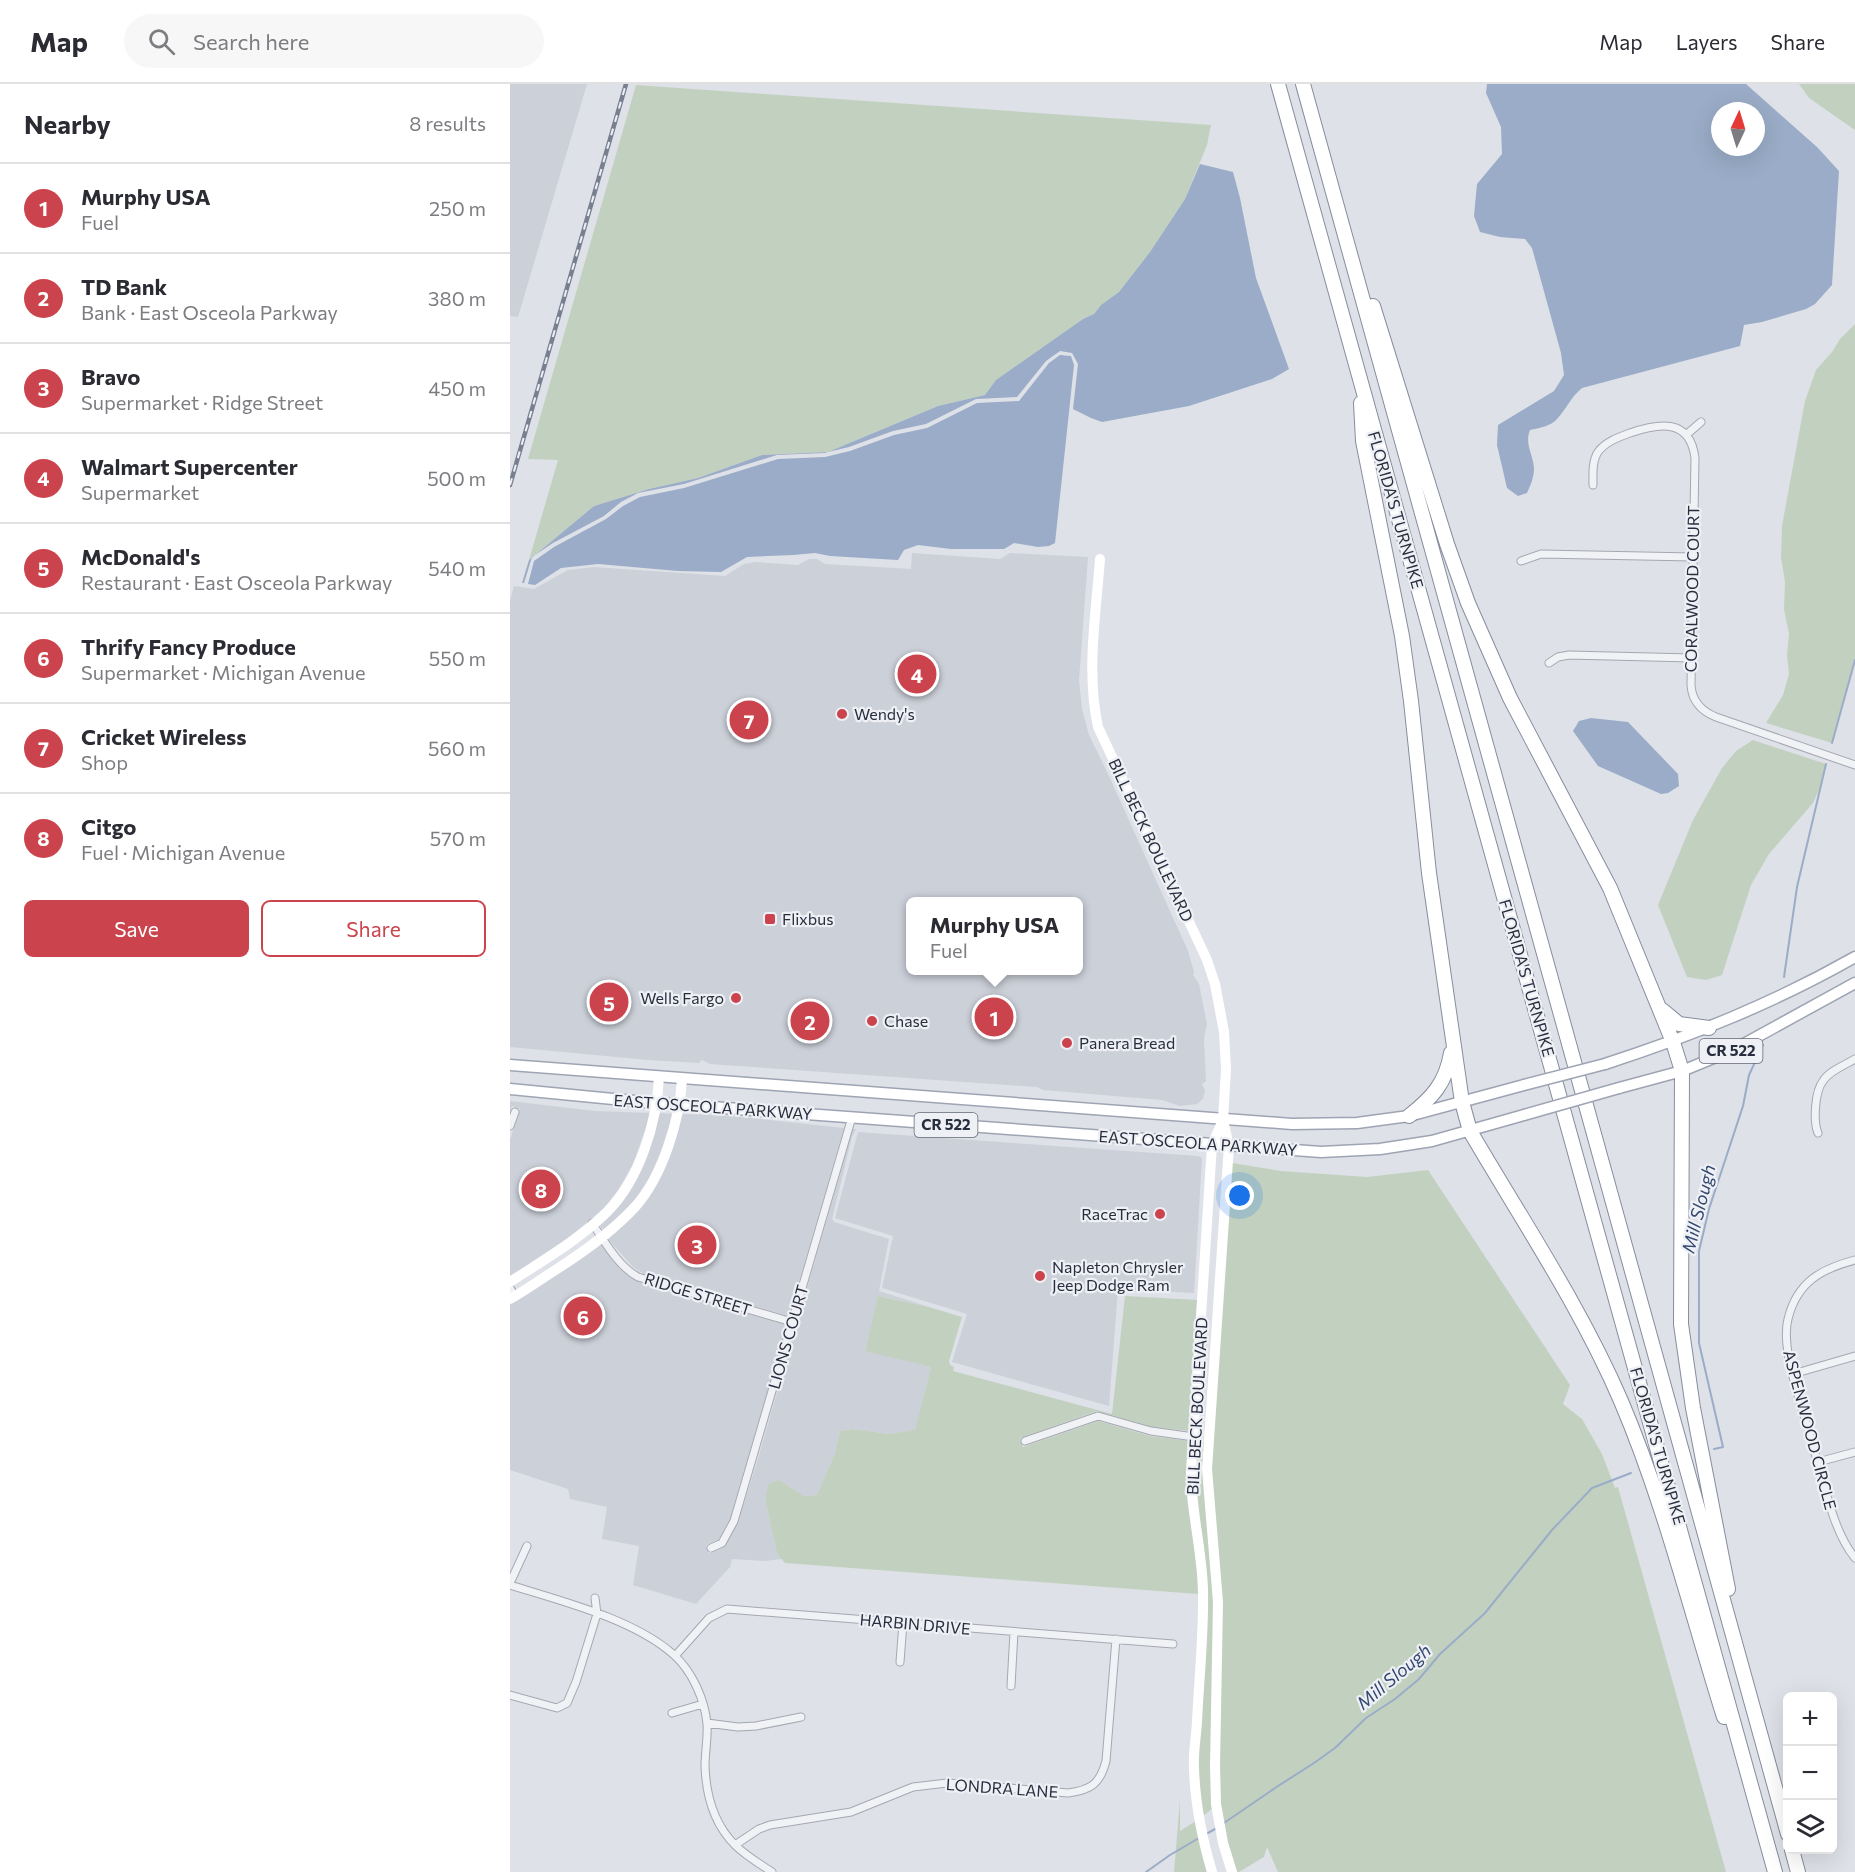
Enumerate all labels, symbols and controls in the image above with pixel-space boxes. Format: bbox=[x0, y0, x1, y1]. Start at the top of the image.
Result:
search box bbox=[124, 14, 544, 68]
text: Map bbox=[30, 24, 88, 58]
icon: search bbox=[145, 25, 178, 58]
text: Search here bbox=[193, 28, 309, 55]
text: Map bbox=[1599, 29, 1643, 54]
text: Layers bbox=[1676, 29, 1738, 54]
text: Share bbox=[1771, 29, 1825, 54]
north arrow bbox=[1711, 102, 1765, 156]
text: Nearby bbox=[24, 108, 111, 139]
text: 8 results bbox=[409, 111, 486, 135]
text: Murphy USA bbox=[81, 183, 210, 210]
text: 1 bbox=[39, 196, 48, 220]
text: 250 m bbox=[429, 196, 486, 220]
text: Fuel bbox=[81, 210, 119, 234]
text: TD Bank bbox=[81, 273, 167, 300]
text: 2 bbox=[38, 286, 49, 310]
text: 380 m bbox=[428, 286, 486, 310]
text: Bank · East Osceola Parkway bbox=[81, 300, 338, 324]
text: Bravo bbox=[81, 363, 140, 390]
text: 3 bbox=[38, 376, 49, 400]
text: 450 m bbox=[428, 376, 486, 400]
text: Supermarket · Ridge Street bbox=[81, 390, 323, 414]
street label: FLORIDA'S TURNPIKE bbox=[1365, 429, 1428, 591]
text: Walmart Supercenter bbox=[81, 453, 298, 480]
text: 4 bbox=[37, 466, 50, 490]
text: 500 m bbox=[427, 466, 486, 490]
text: Supermarket bbox=[81, 480, 199, 504]
street label: CORALWOOD COURT bbox=[1681, 505, 1702, 673]
text: McDonald's bbox=[81, 543, 200, 570]
text: 5 bbox=[38, 556, 49, 580]
text: 540 m bbox=[428, 556, 486, 580]
text: Restaurant · East Osceola Parkway bbox=[81, 570, 392, 594]
text: Thrify Fancy Produce bbox=[81, 633, 296, 660]
text: 6 bbox=[37, 646, 50, 670]
text: 550 m bbox=[429, 646, 486, 670]
pin: 4 bbox=[898, 652, 936, 696]
text: Supermarket · Michigan Avenue bbox=[81, 660, 365, 684]
pin: 7 bbox=[730, 698, 768, 742]
place label: Wendy's bbox=[854, 704, 915, 723]
marker: Wendy's bbox=[835, 707, 849, 721]
text: Cricket Wireless bbox=[81, 723, 246, 750]
text: 7 bbox=[38, 736, 49, 760]
text: 560 m bbox=[428, 736, 486, 760]
text: Shop bbox=[81, 750, 128, 774]
street label: BILL BECK BOULEVARD bbox=[1105, 755, 1198, 924]
text: Citgo bbox=[81, 813, 136, 840]
text: 8 bbox=[37, 826, 50, 850]
text: 570 m bbox=[430, 826, 486, 850]
text: Fuel · Michigan Avenue bbox=[81, 840, 285, 864]
popup bbox=[906, 897, 1083, 975]
street label: FLORIDA'S TURNPIKE bbox=[1496, 897, 1559, 1059]
button: Save bbox=[24, 900, 249, 957]
button: Share bbox=[261, 900, 486, 957]
place label: Flixbus bbox=[782, 909, 834, 928]
text: Murphy USA bbox=[930, 911, 1059, 938]
marker: Flixbus bbox=[763, 912, 777, 926]
text: Fuel bbox=[930, 938, 968, 962]
pin: 5 bbox=[590, 980, 628, 1024]
place label: Wells Fargo bbox=[640, 988, 724, 1007]
marker: Wells Fargo bbox=[729, 991, 743, 1005]
pin: 1 bbox=[974, 994, 1014, 1040]
pin: 2 bbox=[790, 998, 830, 1044]
place label: Chase bbox=[884, 1011, 928, 1030]
marker: Chase bbox=[865, 1014, 879, 1028]
place label: Panera Bread bbox=[1079, 1033, 1175, 1052]
marker: Panera Bread bbox=[1060, 1036, 1074, 1050]
road number: CR 522 bbox=[1700, 1039, 1762, 1063]
street label: EAST OSCEOLA PARKWAY bbox=[613, 1090, 814, 1123]
road number: CR 522 bbox=[914, 1113, 978, 1137]
street label: EAST OSCEOLA PARKWAY bbox=[1098, 1126, 1299, 1159]
water label: Mill Slough bbox=[1676, 1162, 1720, 1255]
pin: 8 bbox=[522, 1166, 561, 1212]
your location bbox=[1225, 1181, 1254, 1210]
place label: RaceTrac bbox=[1081, 1204, 1148, 1223]
marker: RaceTrac bbox=[1153, 1207, 1167, 1221]
pin: 3 bbox=[678, 1222, 717, 1268]
place label: Napleton Chrysler Jeep Dodge Ram bbox=[1052, 1257, 1184, 1294]
street label: RIDGE STREET bbox=[642, 1268, 754, 1319]
marker: Napleton Chrysler Jeep Dodge Ram bbox=[1033, 1269, 1047, 1283]
street label: LIONS COURT bbox=[764, 1283, 811, 1391]
pin: 6 bbox=[564, 1294, 602, 1338]
street label: BILL BECK BOULEVARD bbox=[1182, 1317, 1211, 1495]
street label: ASPENWOOD CIRCLE bbox=[1780, 1348, 1841, 1512]
street label: FLORIDA'S TURNPIKE bbox=[1627, 1365, 1690, 1527]
street label: HARBIN DRIVE bbox=[859, 1609, 971, 1638]
water label: Mill Slough bbox=[1352, 1639, 1435, 1714]
map controls bbox=[1783, 1692, 1837, 1854]
button: + bbox=[1783, 1692, 1837, 1746]
button: − bbox=[1783, 1746, 1837, 1800]
street label: LONDRA LANE bbox=[945, 1774, 1059, 1801]
button: layers bbox=[1783, 1800, 1837, 1854]

